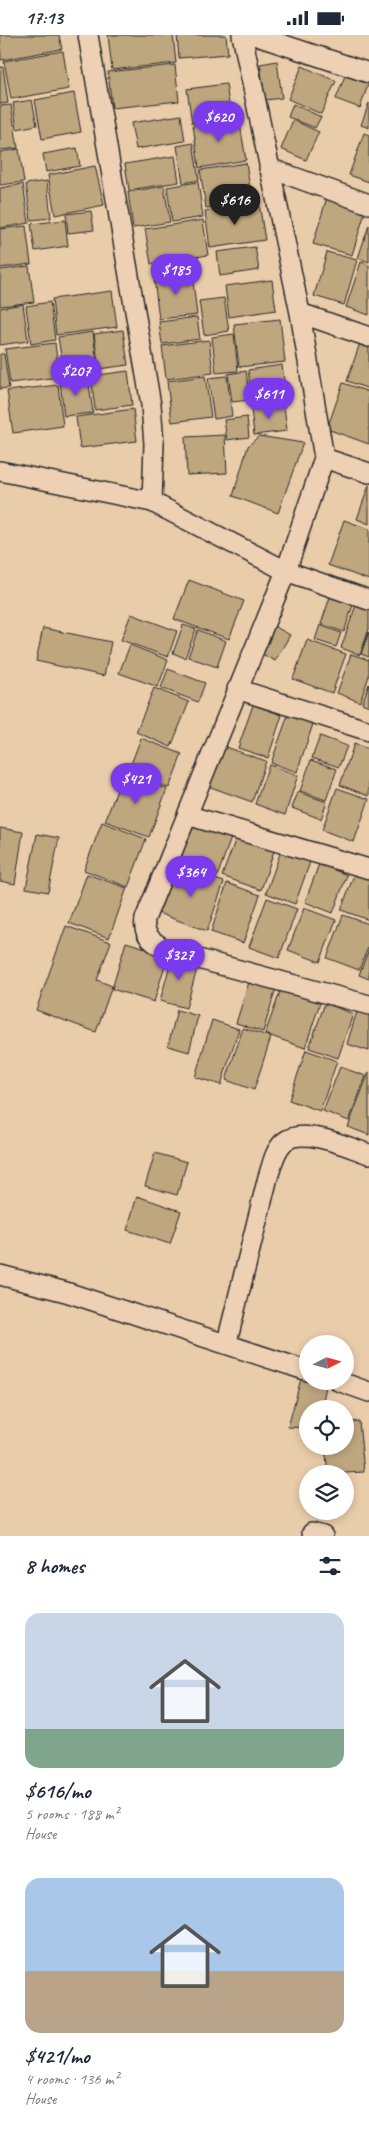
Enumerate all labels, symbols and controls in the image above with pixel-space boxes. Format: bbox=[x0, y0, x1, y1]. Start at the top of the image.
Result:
text: 17:13 bbox=[25, 6, 63, 30]
pin: $620 bbox=[189, 101, 249, 143]
text: $620 bbox=[204, 107, 234, 127]
pin: $616 bbox=[205, 183, 265, 226]
text: $616 bbox=[220, 190, 250, 210]
pin: $185 bbox=[146, 253, 206, 296]
text: $185 bbox=[162, 260, 190, 280]
pin: $207 bbox=[46, 355, 106, 397]
text: $207 bbox=[62, 361, 90, 381]
pin: $611 bbox=[239, 377, 299, 420]
text: $611 bbox=[254, 384, 284, 404]
pin: $421 bbox=[106, 763, 166, 805]
text: $421 bbox=[122, 769, 150, 789]
pin: $364 bbox=[161, 855, 221, 898]
text: $364 bbox=[176, 862, 206, 882]
pin: $327 bbox=[149, 939, 209, 981]
text: $327 bbox=[165, 945, 193, 965]
north arrow bbox=[299, 1335, 354, 1390]
map controls bbox=[299, 1335, 354, 1520]
button: locate bbox=[299, 1400, 354, 1455]
button: layers bbox=[299, 1465, 354, 1520]
icon: filters bbox=[316, 1552, 344, 1580]
text: 8 homes bbox=[25, 1553, 84, 1579]
icon: home bbox=[140, 1646, 230, 1736]
text: $616/mo bbox=[25, 1778, 91, 1804]
text: 5 rooms · 188 m² bbox=[25, 1804, 119, 1824]
text: House bbox=[25, 1824, 56, 1844]
icon: home bbox=[140, 1911, 230, 2001]
text: $421/mo bbox=[25, 2043, 90, 2069]
text: 4 rooms · 136 m² bbox=[25, 2069, 119, 2089]
text: House bbox=[25, 2089, 56, 2109]

